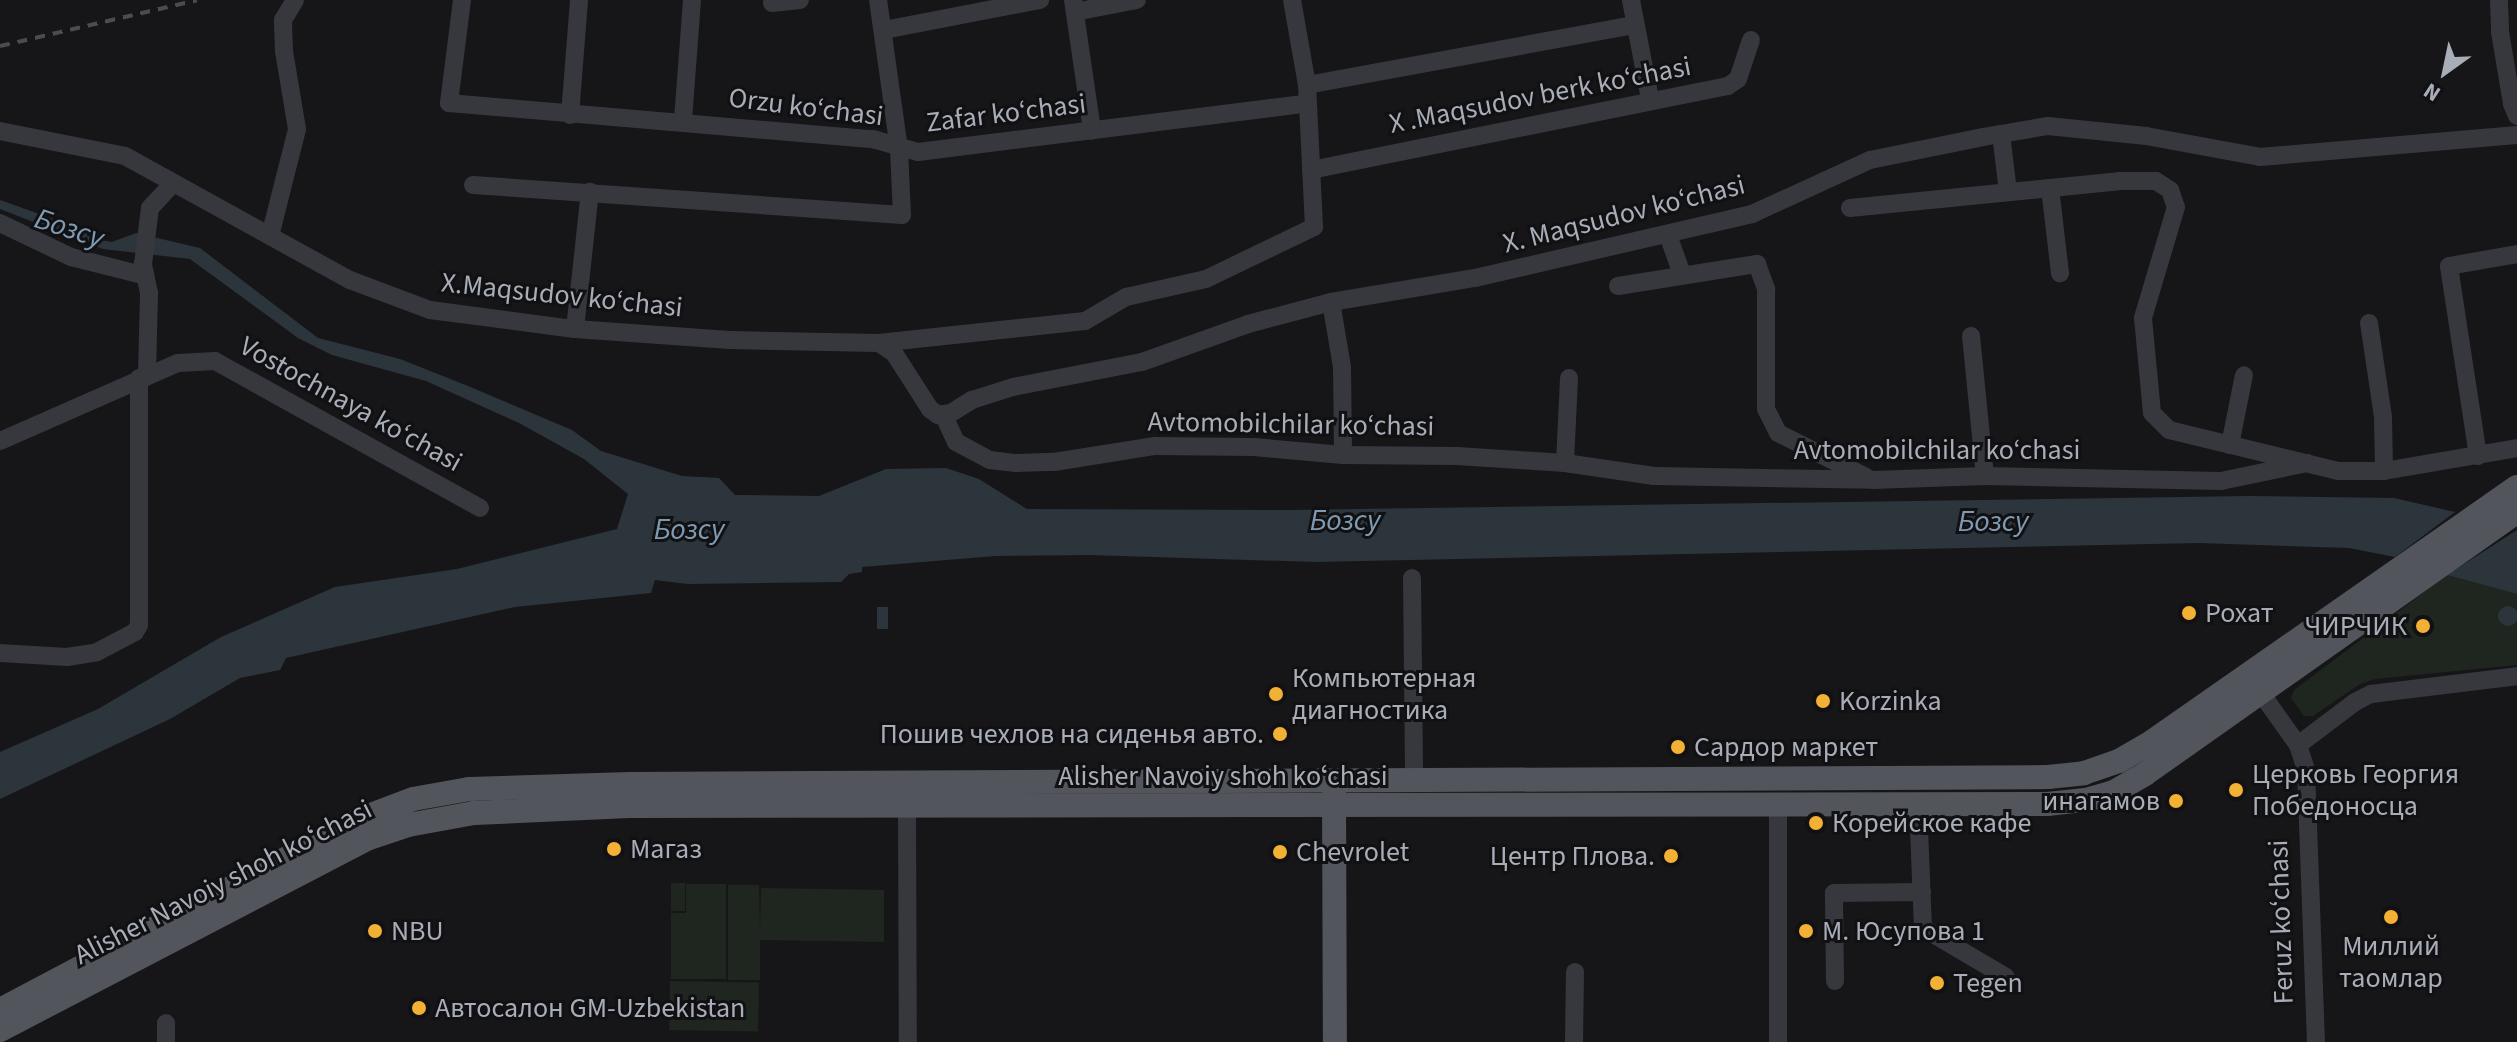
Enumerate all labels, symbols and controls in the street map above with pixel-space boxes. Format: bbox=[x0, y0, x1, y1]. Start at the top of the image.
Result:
north arrow bbox=[2405, 32, 2485, 112]
street label: X .Maqsudov berk ko‘chasi bbox=[1386, 49, 1694, 141]
text: N bbox=[2417, 75, 2447, 110]
street label: Orzu ko‘chasi bbox=[727, 81, 885, 133]
street label: Zafar ko‘chasi bbox=[924, 87, 1088, 139]
street label: X. Maqsudov ko‘chasi bbox=[1500, 168, 1748, 260]
water label: Бозсу bbox=[30, 201, 108, 257]
street label: X.Maqsudov ko‘chasi bbox=[440, 266, 684, 324]
street label: Vostochnaya ko‘chasi bbox=[234, 329, 468, 479]
street label: Avtomobilchilar ko‘chasi bbox=[1147, 405, 1435, 443]
street label: Avtomobilchilar ko‘chasi bbox=[1794, 433, 2080, 467]
water label: Бозсу bbox=[1310, 503, 1380, 539]
water label: Бозсу bbox=[1958, 504, 2028, 540]
water label: Бозсу bbox=[654, 512, 724, 548]
place label: Рохат bbox=[2205, 596, 2274, 630]
marker: Рохат bbox=[2180, 604, 2198, 622]
place label: ЧИРЧИК bbox=[2305, 609, 2407, 643]
marker: ЧИРЧИК bbox=[2414, 617, 2432, 635]
place label: Компьютерная диагностика bbox=[1292, 661, 1477, 727]
place label: Korzinka bbox=[1839, 684, 1942, 718]
marker: Компьютерная диагностика bbox=[1267, 685, 1285, 703]
marker: Korzinka bbox=[1814, 692, 1832, 710]
place label: Пошив чехлов на сиденья авто. bbox=[880, 717, 1264, 751]
marker: Пошив чехлов на сиденья авто. bbox=[1271, 725, 1289, 743]
place label: Сардор маркет bbox=[1694, 730, 1878, 764]
marker: Сардор маркет bbox=[1669, 738, 1687, 756]
place label: Церковь Георгия Победоносца bbox=[2252, 757, 2459, 823]
street label: Alisher Navoiy shoh koʻchasi bbox=[1058, 759, 1388, 793]
marker: Церковь Георгия Победоносца bbox=[2227, 781, 2245, 799]
place label: инагамов bbox=[2043, 784, 2160, 818]
street label: Alisher Navoiy shoh koʻchasi bbox=[69, 792, 377, 972]
marker: инагамов bbox=[2167, 792, 2185, 810]
place label: Корейское кафе bbox=[1832, 806, 2031, 840]
marker: Корейское кафе bbox=[1807, 814, 1825, 832]
place label: Магаз bbox=[630, 832, 702, 866]
place label: Chevrolet bbox=[1296, 835, 1409, 869]
place label: Центр Плова. bbox=[1490, 839, 1655, 873]
street label: Feruz ko‘chasi bbox=[2261, 839, 2301, 1005]
marker: Магаз bbox=[605, 840, 623, 858]
marker: Chevrolet bbox=[1271, 843, 1289, 861]
marker: Центр Плова. bbox=[1662, 847, 1680, 865]
marker: Миллий таомлар bbox=[2382, 908, 2400, 926]
place label: NBU bbox=[391, 914, 444, 948]
place label: М. Юсупова 1 bbox=[1822, 914, 1985, 948]
marker: NBU bbox=[366, 922, 384, 940]
marker: М. Юсупова 1 bbox=[1797, 922, 1815, 940]
place label: Миллий таомлар bbox=[2339, 929, 2443, 995]
place label: Tegen bbox=[1953, 966, 2023, 1000]
marker: Tegen bbox=[1928, 974, 1946, 992]
place label: Автосалон GM-Uzbekistan bbox=[435, 991, 745, 1025]
marker: Автосалон GM-Uzbekistan bbox=[410, 999, 428, 1017]

